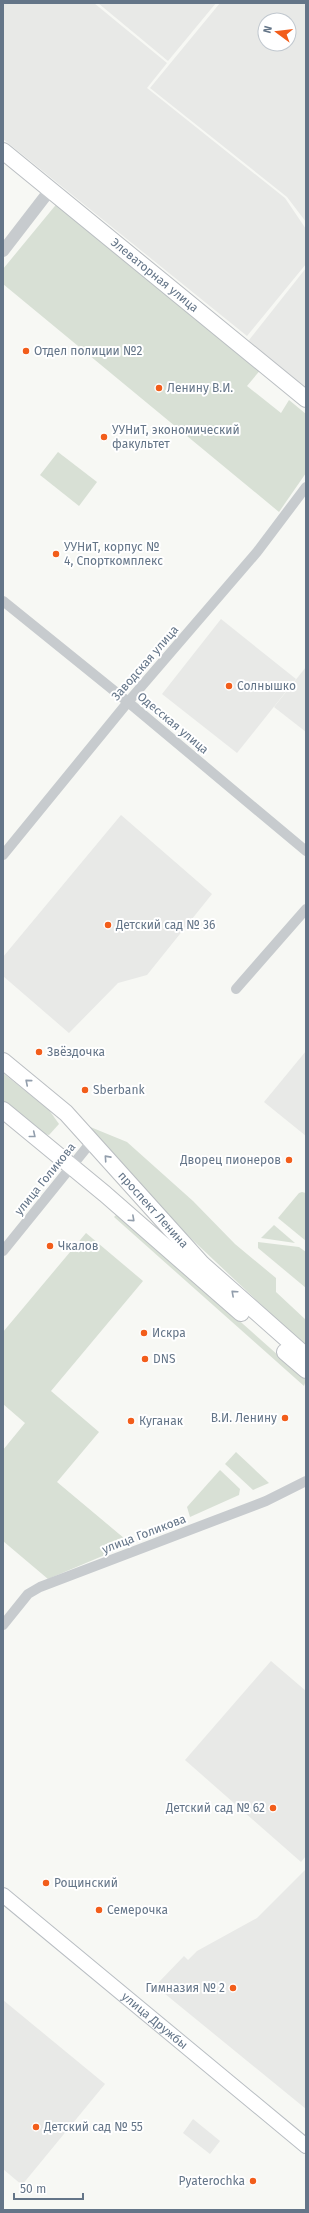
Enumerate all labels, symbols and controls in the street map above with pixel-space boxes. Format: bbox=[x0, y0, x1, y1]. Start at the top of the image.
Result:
north arrow bbox=[257, 12, 297, 52]
text: N bbox=[261, 24, 275, 35]
street label: Элеваторная улица bbox=[108, 235, 201, 315]
place label: Отдел полиции №2 bbox=[34, 344, 142, 358]
marker: Отдел полиции №2 bbox=[21, 346, 31, 356]
place label: Ленину В.И. bbox=[167, 381, 233, 395]
marker: Ленину В.И. bbox=[154, 383, 164, 393]
place label: УУНиТ, экономический факультет bbox=[112, 423, 240, 451]
marker: УУНиТ, экономический факультет bbox=[99, 432, 109, 442]
place label: УУНиТ, корпус № 4, Спорткомплекс bbox=[64, 540, 163, 568]
marker: УУНиТ, корпус № 4, Спорткомплекс bbox=[51, 549, 61, 559]
street label: Заводская улица bbox=[109, 623, 181, 703]
place label: Солнышко bbox=[237, 679, 296, 693]
marker: Солнышко bbox=[224, 681, 234, 691]
street label: Одесская улица bbox=[135, 689, 211, 757]
place label: Детский сад № 36 bbox=[115, 918, 215, 932]
marker: Детский сад № 36 bbox=[103, 920, 113, 930]
place label: Звёздочка bbox=[47, 1045, 105, 1059]
marker: Звёздочка bbox=[34, 1047, 44, 1057]
one-way arrow bbox=[26, 1079, 33, 1086]
place label: Sberbank bbox=[93, 1083, 145, 1097]
marker: Sberbank bbox=[80, 1085, 90, 1095]
one-way arrow bbox=[29, 1130, 36, 1137]
street label: улица Голикова bbox=[12, 1140, 78, 1218]
place label: Дворец пионеров bbox=[179, 1153, 281, 1167]
one-way arrow bbox=[104, 1155, 112, 1163]
marker: Дворец пионеров bbox=[284, 1155, 294, 1165]
street label: проспект Ленина bbox=[115, 1169, 191, 1251]
one-way arrow bbox=[128, 1214, 135, 1221]
place label: Чкалов bbox=[58, 1239, 99, 1253]
marker: Чкалов bbox=[45, 1241, 55, 1251]
one-way arrow bbox=[232, 1291, 239, 1298]
place label: Искра bbox=[152, 1326, 186, 1340]
marker: Искра bbox=[139, 1328, 149, 1338]
place label: DNS bbox=[153, 1352, 176, 1366]
marker: DNS bbox=[140, 1354, 150, 1364]
place label: В.И. Ленину bbox=[211, 1411, 277, 1425]
marker: В.И. Ленину bbox=[280, 1413, 290, 1423]
place label: Куганак bbox=[139, 1414, 184, 1428]
marker: Куганак bbox=[126, 1416, 136, 1426]
street label: улица Голикова bbox=[100, 1512, 188, 1556]
place label: Детский сад № 62 bbox=[165, 1801, 265, 1815]
marker: Детский сад № 62 bbox=[268, 1803, 278, 1813]
place label: Рощинский bbox=[54, 1876, 118, 1890]
marker: Рощинский bbox=[41, 1878, 51, 1888]
place label: Семерочка bbox=[107, 1903, 168, 1917]
marker: Семерочка bbox=[94, 1905, 104, 1915]
place label: Гимназия № 2 bbox=[145, 1981, 225, 1995]
marker: Гимназия № 2 bbox=[228, 1983, 238, 1993]
street label: улица Дружбы bbox=[119, 1989, 191, 2052]
place label: Детский сад № 55 bbox=[43, 2120, 143, 2134]
marker: Детский сад № 55 bbox=[31, 2122, 41, 2132]
place label: Pyaterochka bbox=[179, 2174, 245, 2188]
scale bar bbox=[14, 2175, 83, 2201]
marker: Pyaterochka bbox=[248, 2176, 258, 2186]
text: 50 m bbox=[20, 2182, 46, 2196]

